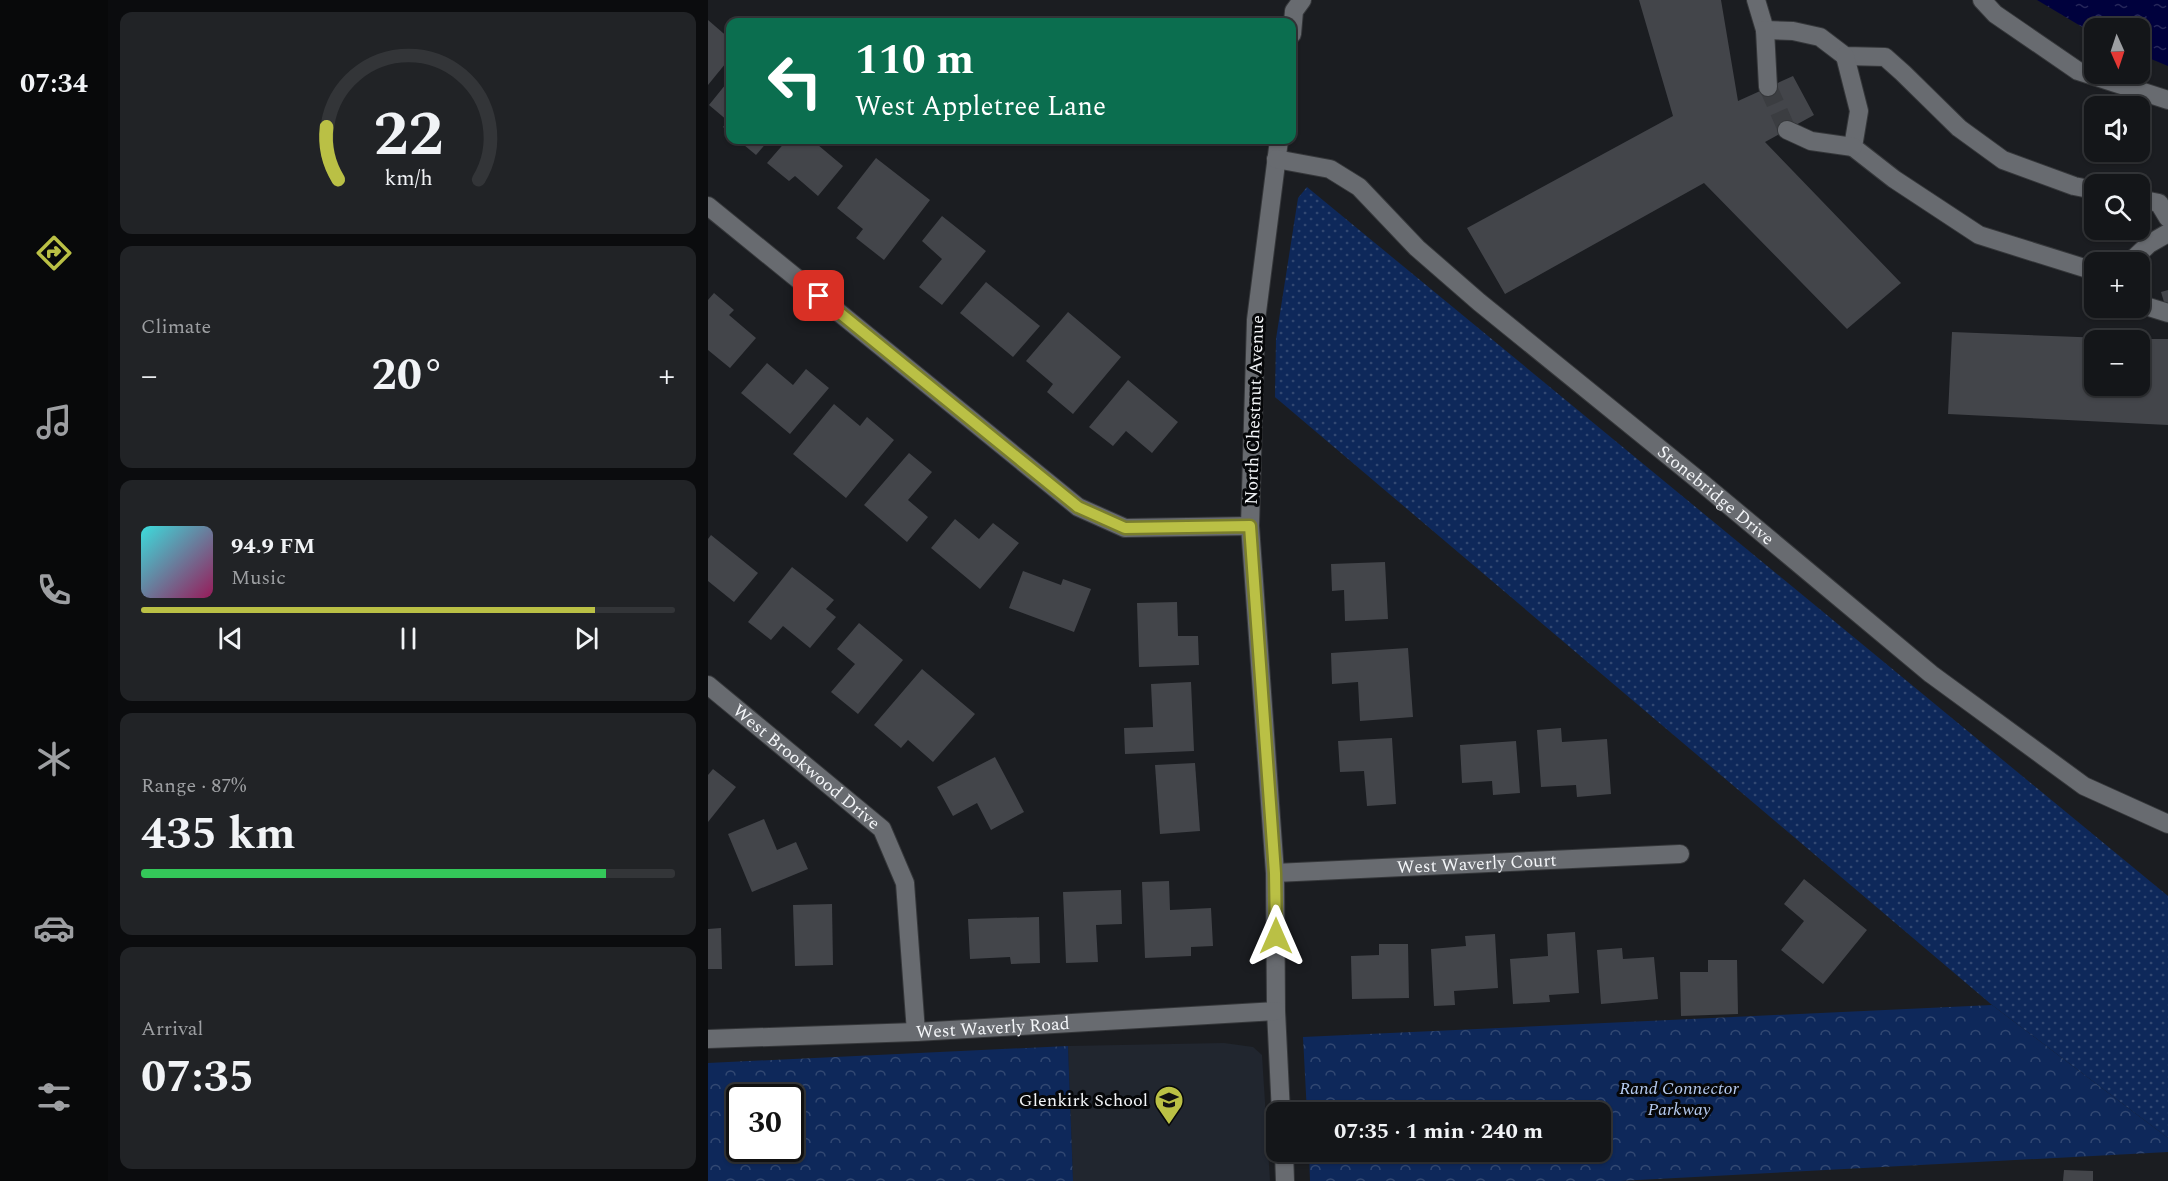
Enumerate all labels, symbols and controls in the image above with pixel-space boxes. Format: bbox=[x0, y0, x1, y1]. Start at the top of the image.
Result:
north arrow bbox=[2084, 18, 2150, 84]
map controls bbox=[2084, 18, 2150, 396]
text: 110 m bbox=[855, 29, 974, 92]
icon: left bbox=[756, 42, 834, 120]
text: 07:34 bbox=[20, 63, 88, 105]
text: West Appletree Lane bbox=[855, 86, 1106, 128]
text: 22 bbox=[373, 88, 443, 183]
button: sound bbox=[2084, 96, 2150, 162]
text: km/h bbox=[384, 162, 432, 195]
button: search bbox=[2084, 174, 2150, 240]
icon: directions bbox=[33, 232, 75, 274]
button: + bbox=[2084, 252, 2150, 318]
pin bbox=[793, 270, 844, 321]
icon: arrive bbox=[802, 279, 835, 312]
text: Climate bbox=[141, 312, 211, 342]
street label: North Chestnut Avenue bbox=[1238, 315, 1271, 505]
button: − bbox=[2084, 330, 2150, 396]
text: 20° bbox=[372, 341, 445, 410]
text: − bbox=[141, 351, 158, 401]
text: + bbox=[659, 351, 675, 401]
icon: music bbox=[33, 401, 75, 443]
street label: Stonebridge Drive bbox=[1651, 439, 1780, 552]
text: 94.9 FM bbox=[231, 530, 315, 563]
text: Music bbox=[231, 563, 286, 593]
icon: phone bbox=[33, 569, 75, 611]
icon: previous bbox=[214, 622, 247, 655]
icon: pause bbox=[392, 622, 425, 655]
icon: next bbox=[570, 622, 603, 655]
street label: West Brookwood Drive bbox=[726, 698, 886, 836]
icon: climate bbox=[33, 738, 75, 780]
text: Range · 87% bbox=[141, 771, 246, 801]
text: 435 km bbox=[141, 800, 296, 869]
street label: West Waverly Court bbox=[1396, 847, 1557, 881]
position arrow bbox=[1244, 904, 1308, 968]
icon: car bbox=[33, 907, 75, 949]
street label: West Waverly Road bbox=[915, 1010, 1071, 1046]
text: Arrival bbox=[141, 1014, 203, 1044]
text: 07:35 bbox=[141, 1043, 254, 1112]
park label: Rand Connector Parkway bbox=[1619, 1075, 1740, 1123]
icon: filters bbox=[33, 1076, 75, 1118]
speed limit sign: 30 bbox=[726, 1084, 804, 1162]
school or university icon: Glenkirk School bbox=[1153, 1084, 1185, 1126]
place label: Glenkirk School bbox=[1019, 1087, 1148, 1114]
text: 07:35 · 1 min · 240 m bbox=[1334, 1115, 1543, 1148]

